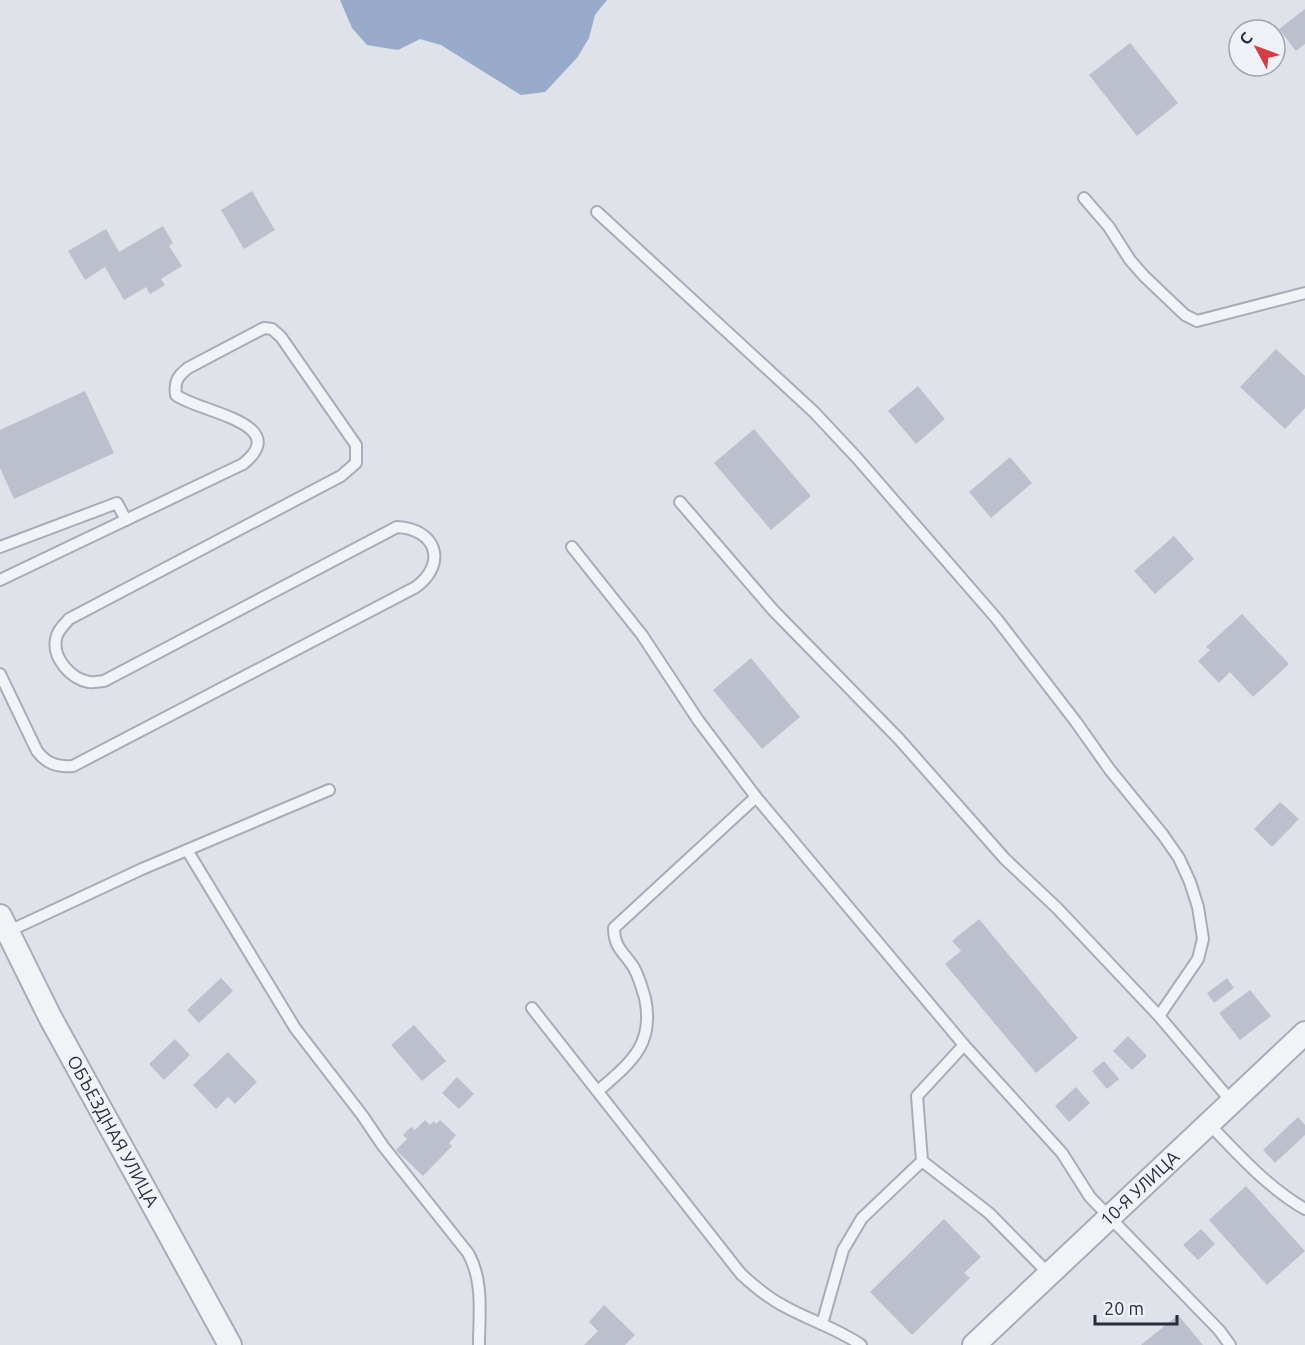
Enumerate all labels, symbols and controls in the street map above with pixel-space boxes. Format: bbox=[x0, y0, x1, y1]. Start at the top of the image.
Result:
north arrow bbox=[1227, 18, 1287, 78]
text: С bbox=[1236, 28, 1256, 48]
street label: ОБЪЕЗДНАЯ УЛИЦА bbox=[64, 1051, 163, 1210]
street label: 10-Я УЛИЦА bbox=[1096, 1146, 1183, 1230]
scale bar bbox=[1095, 1288, 1178, 1326]
text: 20 m bbox=[1104, 1298, 1144, 1318]

